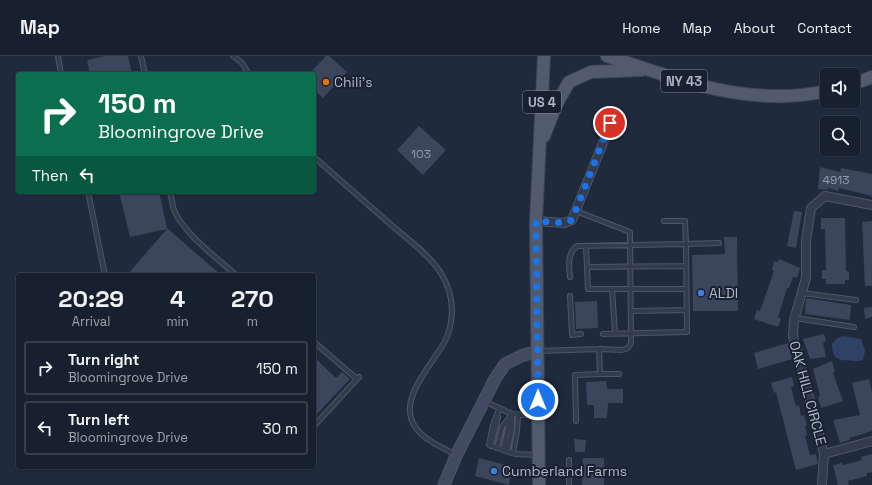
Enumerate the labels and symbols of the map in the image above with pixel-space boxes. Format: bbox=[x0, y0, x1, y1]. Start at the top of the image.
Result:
road number: NY 43 bbox=[661, 70, 707, 92]
place label: Chili's bbox=[334, 73, 373, 91]
marker: Chili's bbox=[321, 77, 331, 87]
road number: US 4 bbox=[523, 91, 561, 113]
pin bbox=[593, 106, 627, 140]
house number: 103 bbox=[411, 146, 431, 162]
house number: 4913 bbox=[822, 172, 850, 188]
place label: ALDI bbox=[709, 284, 738, 302]
marker: ALDI bbox=[696, 288, 706, 298]
street label: OAK HILL CIRCLE bbox=[785, 339, 831, 447]
position arrow bbox=[517, 379, 559, 421]
place label: Cumberland Farms bbox=[502, 462, 627, 480]
marker: Cumberland Farms bbox=[489, 466, 499, 476]

